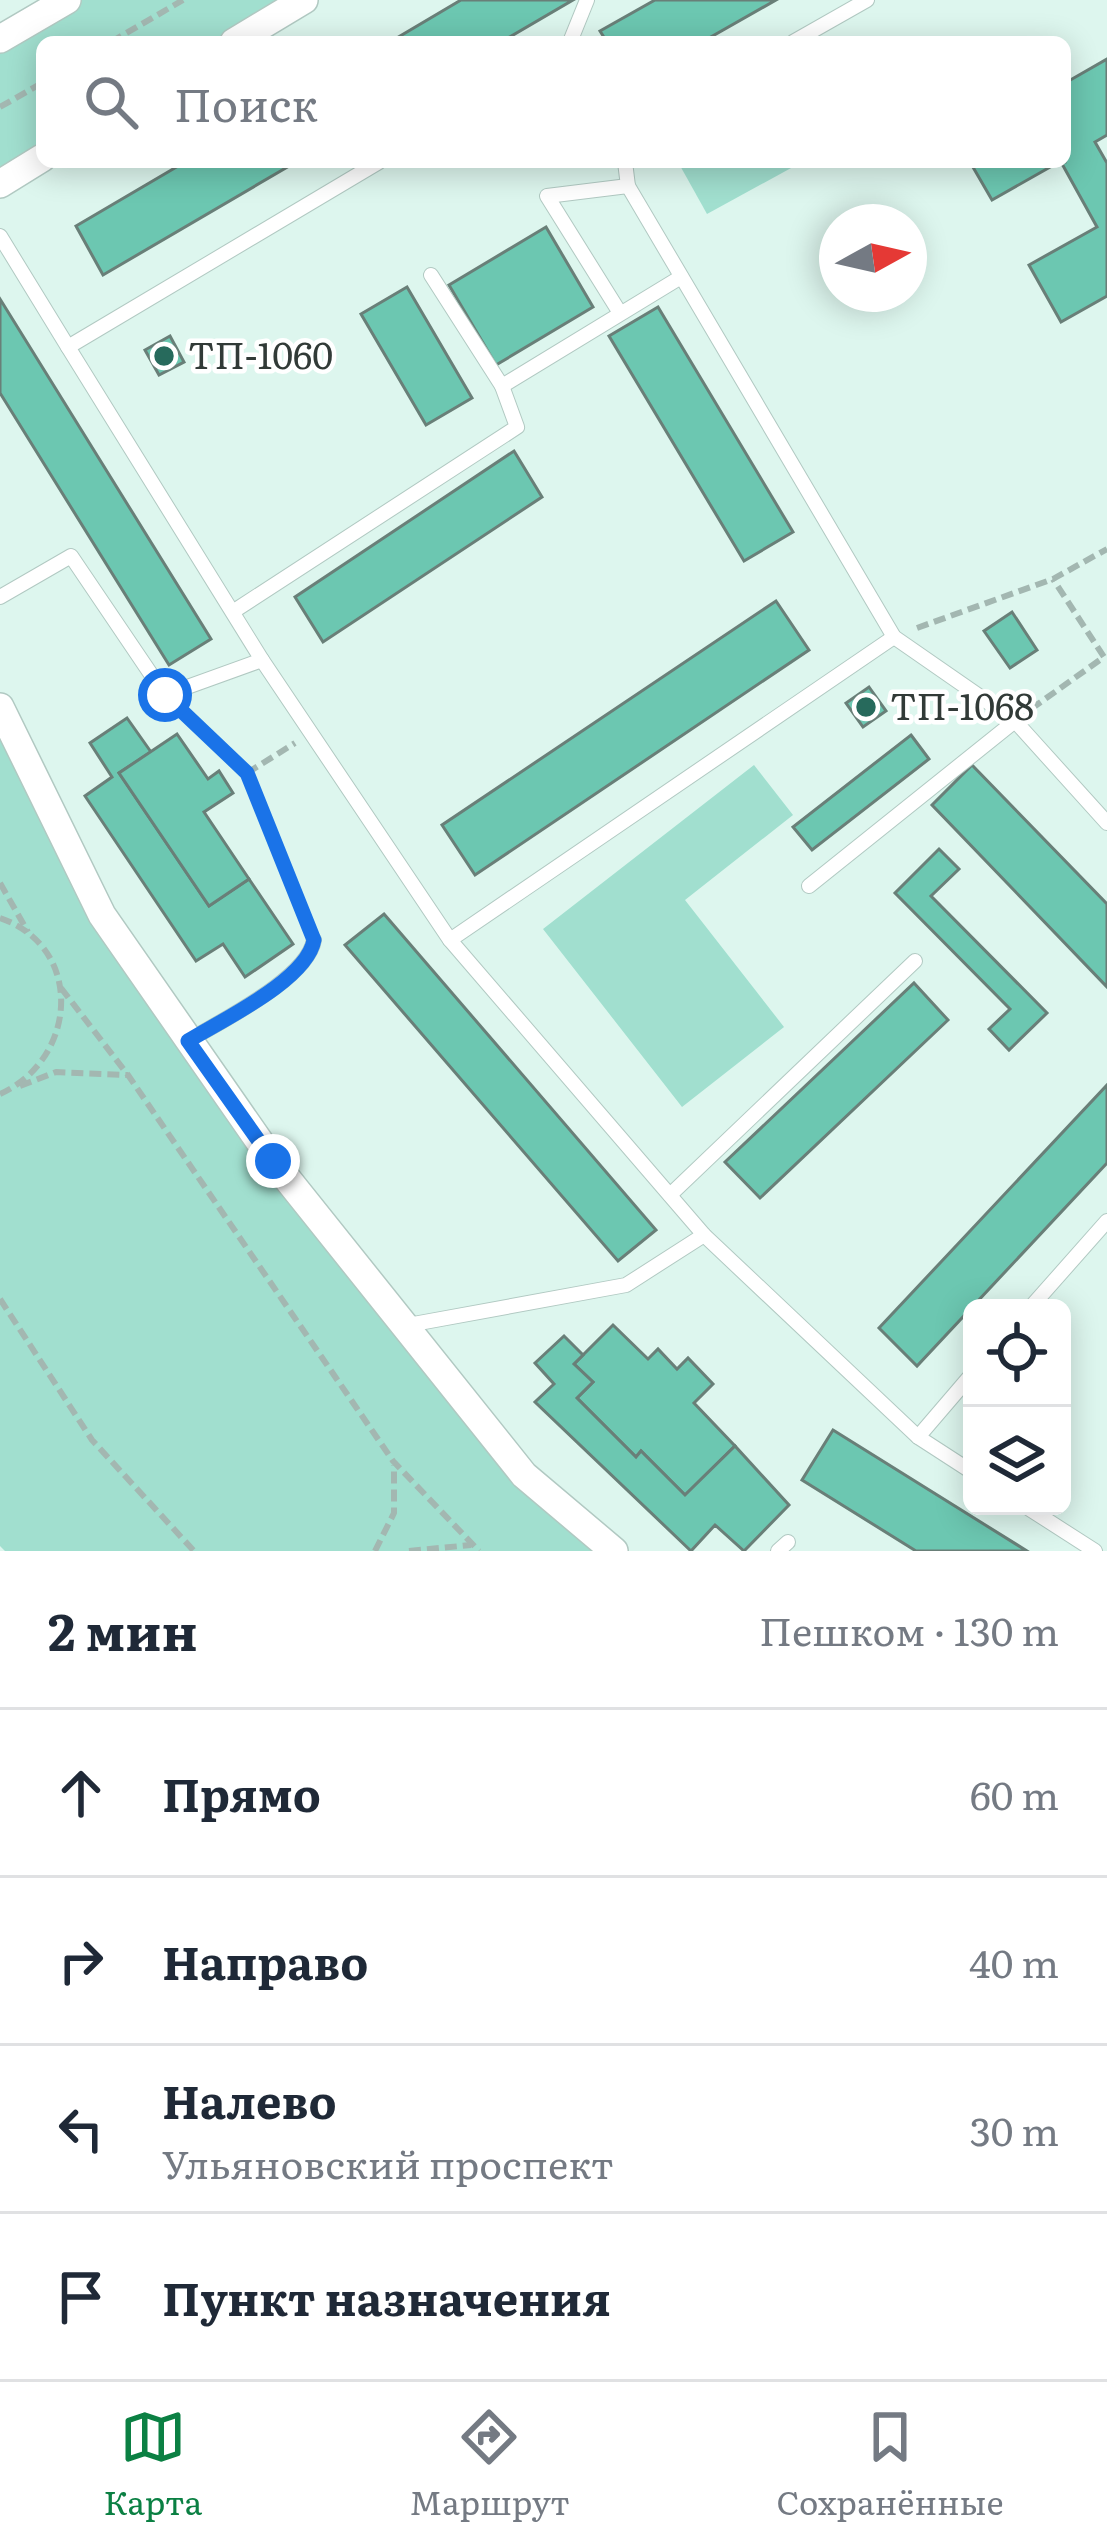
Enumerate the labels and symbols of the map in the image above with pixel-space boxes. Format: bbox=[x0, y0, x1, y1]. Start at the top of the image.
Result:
north arrow bbox=[819, 204, 927, 312]
place label: ТП-1060 bbox=[188, 327, 333, 380]
marker: ТП-1060 bbox=[151, 343, 177, 369]
route start bbox=[138, 668, 192, 722]
place label: ТП-1068 bbox=[890, 678, 1034, 731]
marker: ТП-1068 bbox=[853, 694, 879, 720]
route end bbox=[246, 1134, 300, 1188]

